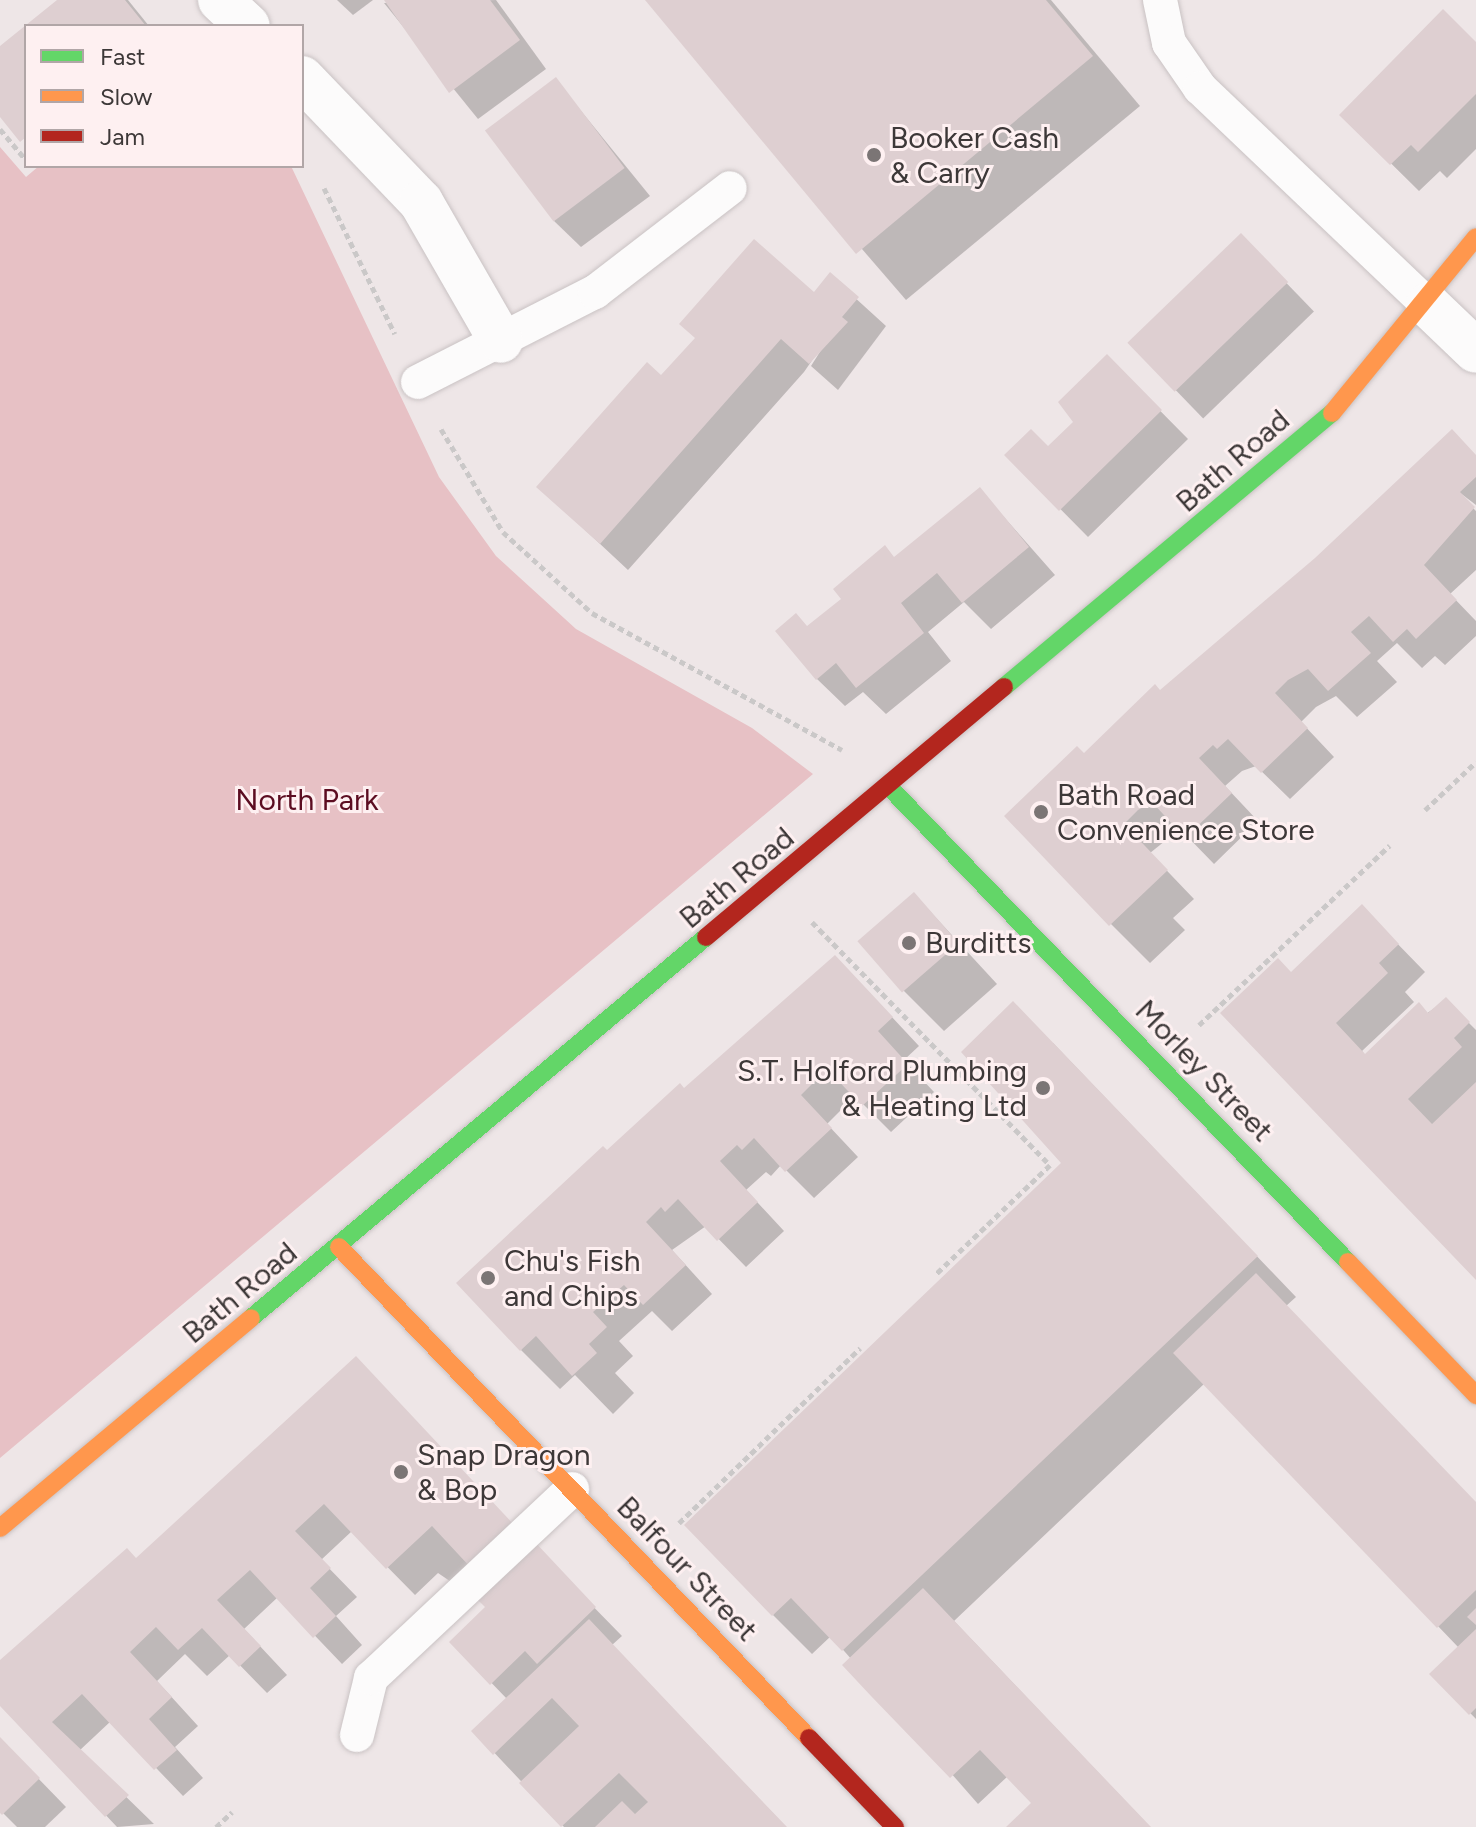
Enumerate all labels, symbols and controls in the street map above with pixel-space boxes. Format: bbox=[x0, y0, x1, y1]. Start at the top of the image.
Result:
legend bbox=[24, 24, 304, 168]
text: Fast bbox=[100, 42, 145, 71]
text: Slow bbox=[100, 82, 152, 111]
place label: Booker Cash & Carry bbox=[890, 120, 1059, 190]
text: Jam bbox=[100, 122, 145, 151]
marker: Booker Cash & Carry bbox=[865, 146, 883, 164]
street label: Bath Road bbox=[1169, 402, 1297, 520]
place label: Bath Road Convenience Store bbox=[1057, 777, 1315, 848]
park label: North Park bbox=[235, 782, 379, 818]
marker: Bath Road Convenience Store bbox=[1032, 803, 1050, 821]
street label: Bath Road bbox=[673, 820, 801, 936]
place label: Burditts bbox=[925, 925, 1031, 961]
marker: Burditts bbox=[900, 934, 918, 952]
street label: Morley Street bbox=[1128, 993, 1280, 1149]
place label: S.T. Holford Plumbing & Heating Ltd bbox=[737, 1053, 1027, 1124]
marker: S.T. Holford Plumbing & Heating Ltd bbox=[1034, 1079, 1052, 1097]
street label: Bath Road bbox=[176, 1235, 304, 1351]
place label: Chu's Fish and Chips bbox=[504, 1243, 640, 1314]
marker: Chu's Fish and Chips bbox=[479, 1269, 497, 1287]
place label: Snap Dragon & Bop bbox=[417, 1437, 590, 1508]
marker: Snap Dragon & Bop bbox=[392, 1463, 410, 1481]
street label: Balfour Street bbox=[609, 1489, 765, 1649]

